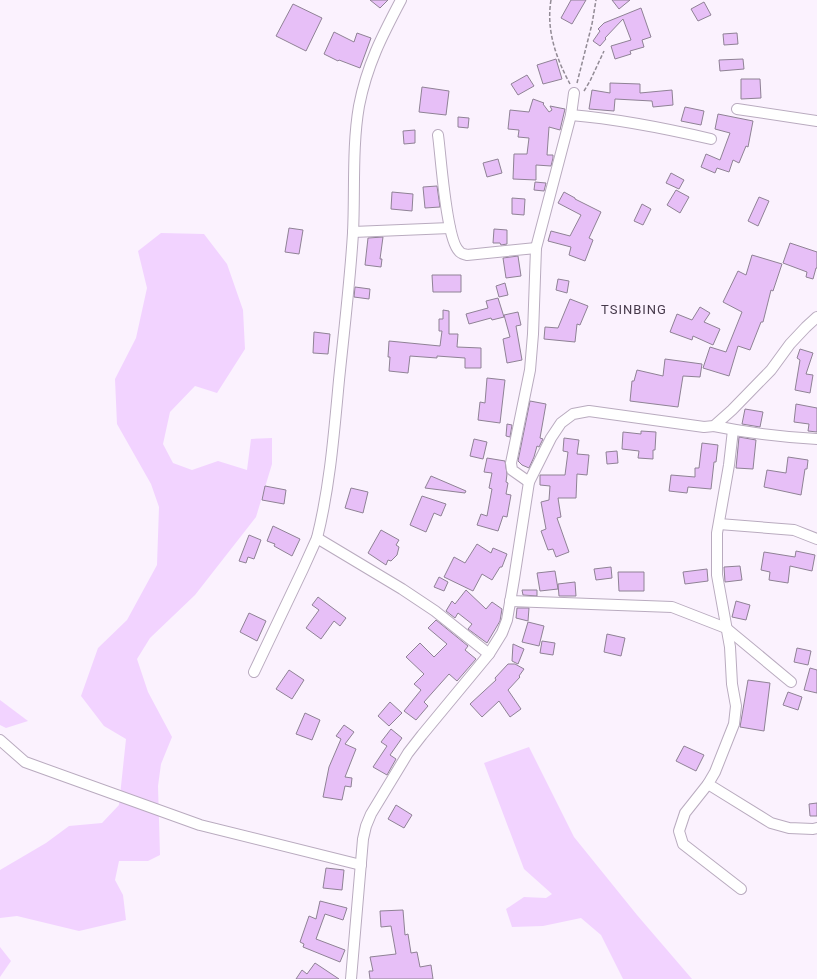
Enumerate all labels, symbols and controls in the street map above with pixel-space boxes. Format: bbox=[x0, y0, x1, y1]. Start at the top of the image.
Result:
district label: TSINBING bbox=[601, 302, 667, 317]

